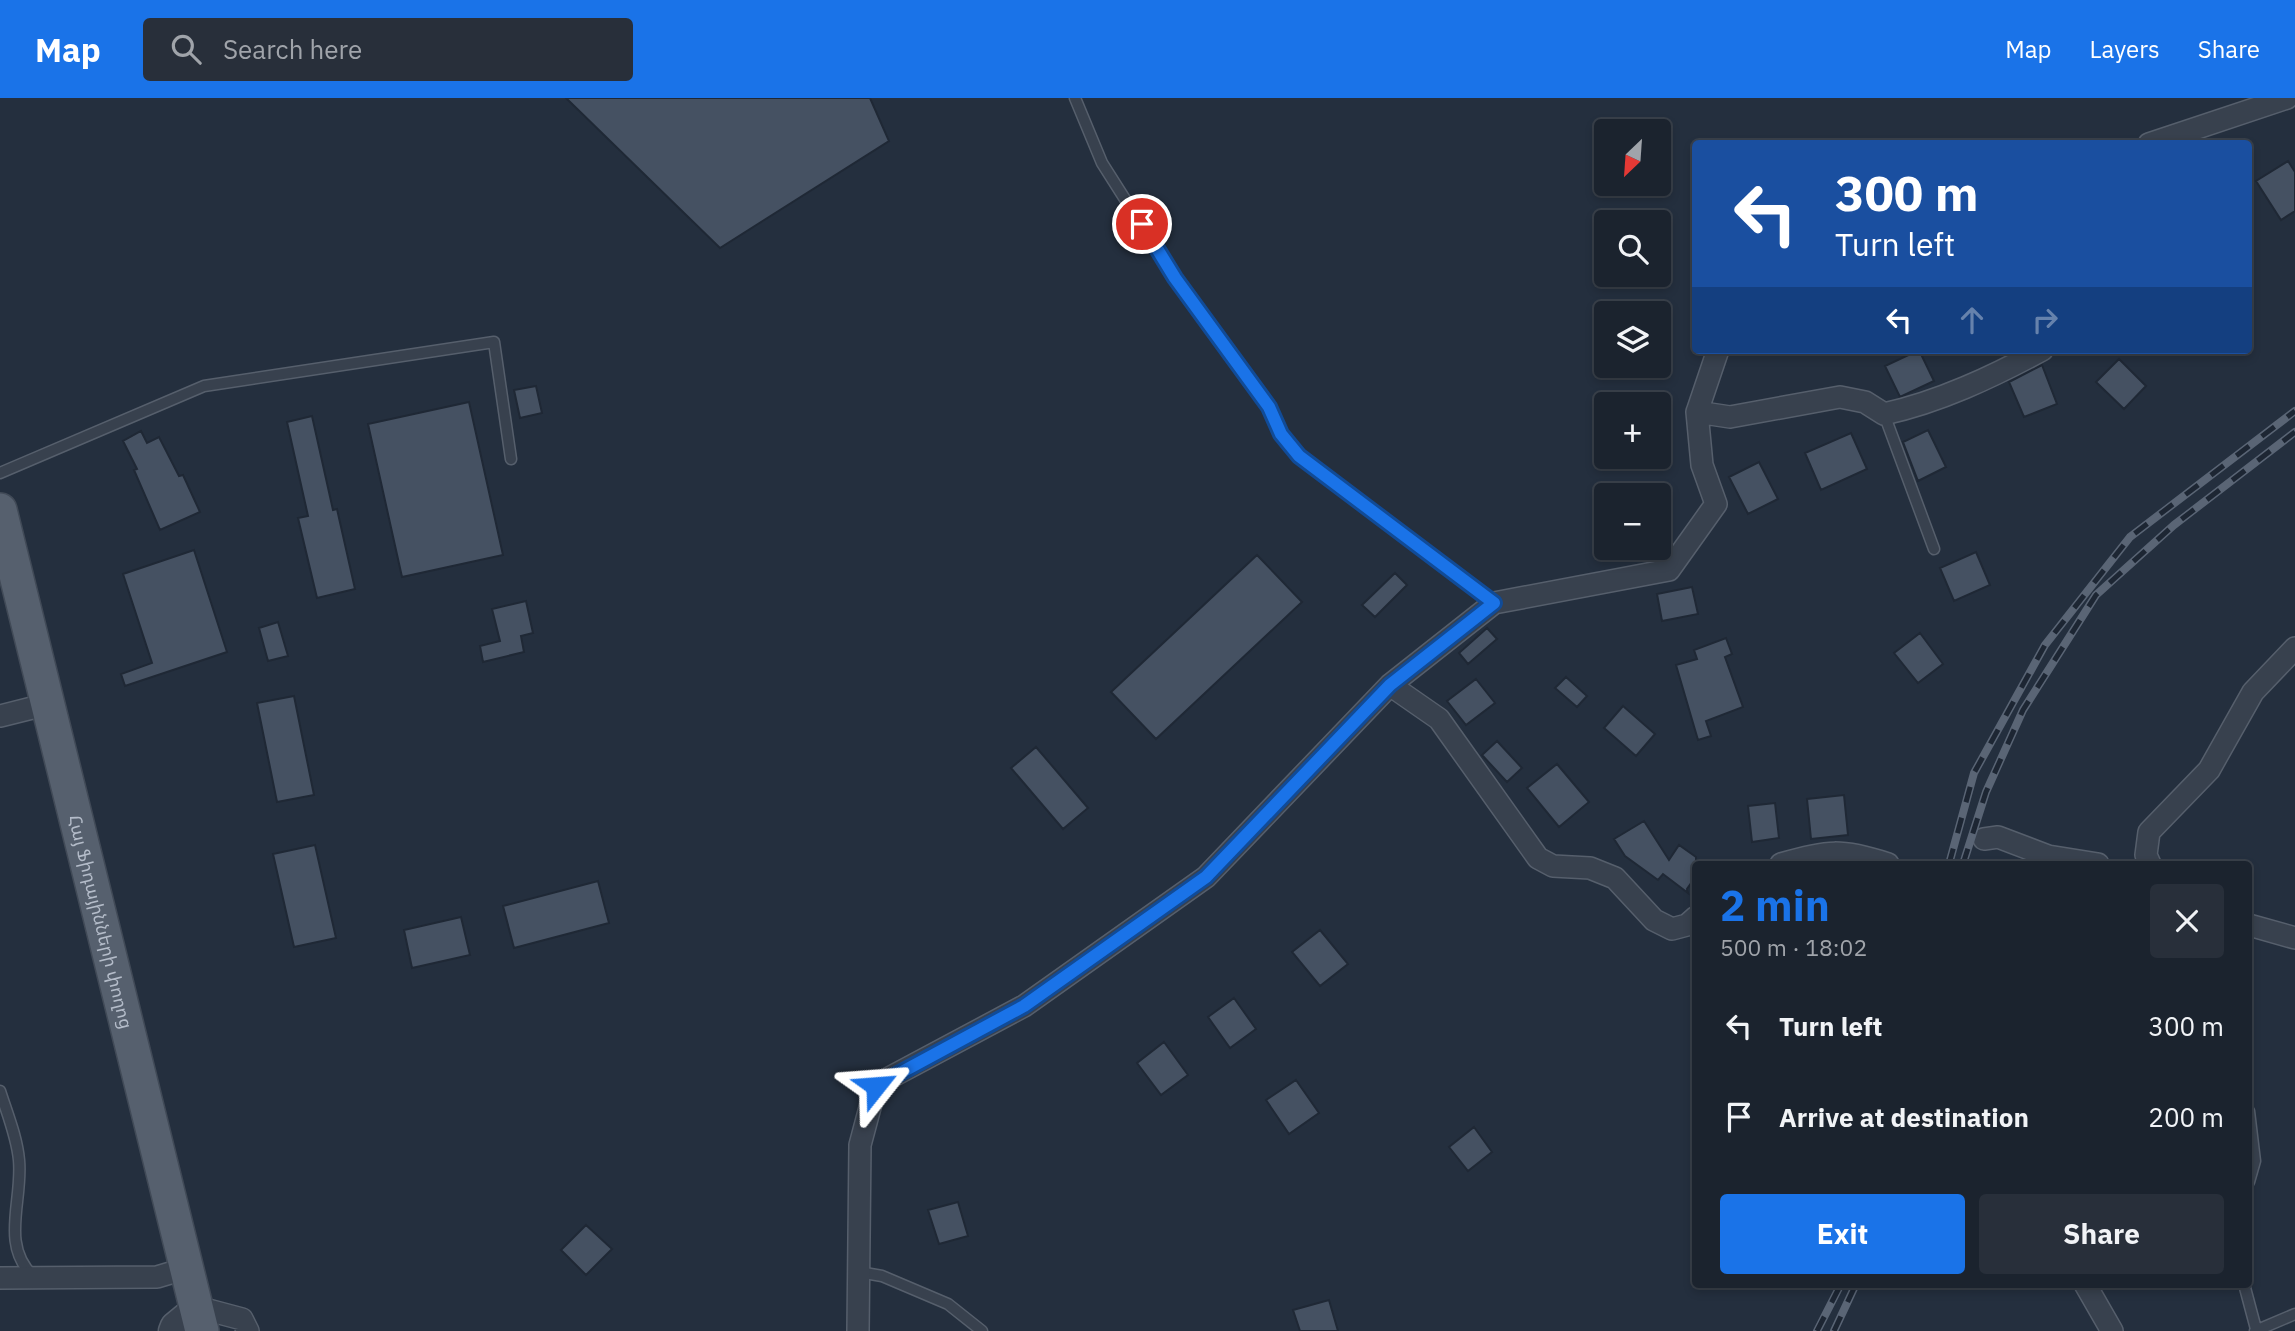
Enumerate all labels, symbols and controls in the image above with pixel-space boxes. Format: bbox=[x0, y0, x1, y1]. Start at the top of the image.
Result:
search box bbox=[143, 18, 633, 81]
text: Map bbox=[35, 28, 101, 71]
icon: search bbox=[167, 30, 205, 68]
text: Search here bbox=[223, 32, 362, 66]
text: Map bbox=[2005, 33, 2052, 65]
text: Layers bbox=[2090, 33, 2160, 65]
text: Share bbox=[2198, 33, 2260, 65]
north arrow bbox=[1594, 119, 1671, 196]
map controls bbox=[1594, 119, 1671, 560]
text: 300 m bbox=[1835, 161, 1979, 224]
icon: left bbox=[1720, 168, 1811, 259]
pin bbox=[1112, 194, 1172, 254]
icon: arrive bbox=[1123, 205, 1161, 243]
button: search bbox=[1594, 210, 1671, 287]
text: Turn left bbox=[1835, 223, 1955, 265]
button: layers bbox=[1594, 301, 1671, 378]
icon: left bbox=[1880, 301, 1918, 339]
icon: ahead bbox=[1953, 301, 1991, 339]
icon: right bbox=[2026, 301, 2064, 339]
button: + bbox=[1594, 392, 1671, 469]
button: − bbox=[1594, 483, 1671, 560]
street label: Հայ Ֆիդայինների փողոց bbox=[64, 812, 139, 1031]
text: 2 min bbox=[1720, 878, 1830, 933]
button: close bbox=[2150, 884, 2224, 958]
text: 500 m · 18:02 bbox=[1720, 932, 1867, 962]
icon: left bbox=[1720, 1007, 1758, 1045]
text: Turn left bbox=[1779, 1009, 1882, 1043]
text: 300 m bbox=[2148, 1009, 2224, 1043]
position arrow bbox=[839, 1049, 913, 1123]
icon: arrive bbox=[1720, 1098, 1758, 1136]
text: Arrive at destination bbox=[1779, 1100, 2029, 1134]
text: 200 m bbox=[2148, 1100, 2224, 1134]
button: Exit bbox=[1720, 1194, 1965, 1274]
button: Share bbox=[1979, 1194, 2224, 1274]

